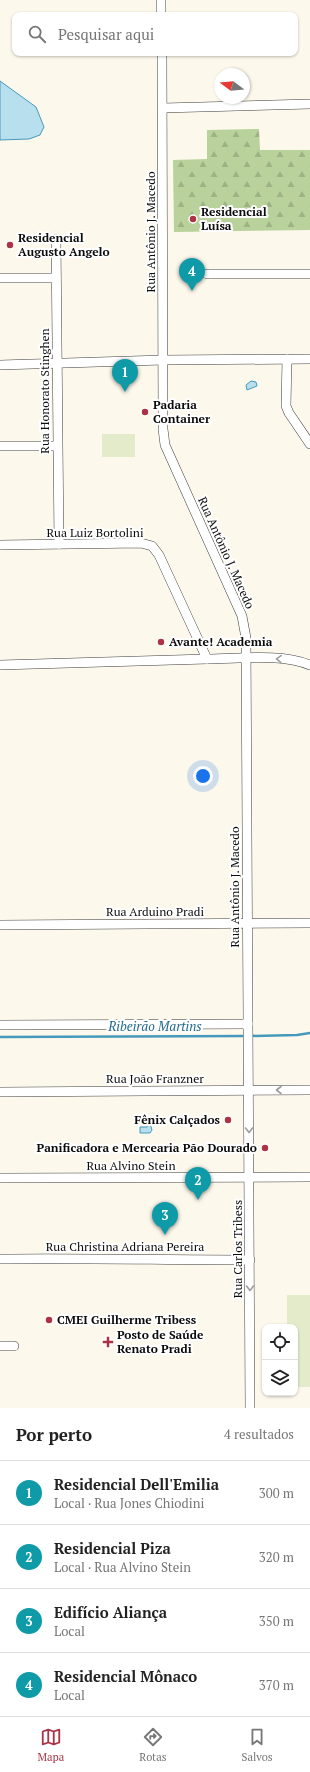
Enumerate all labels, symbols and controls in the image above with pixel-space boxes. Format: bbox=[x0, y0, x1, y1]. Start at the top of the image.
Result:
search box bbox=[12, 12, 298, 56]
icon: search bbox=[26, 23, 48, 45]
text: Pesquisar aqui bbox=[58, 24, 154, 44]
north arrow bbox=[214, 68, 250, 104]
street label: Rua Antônio J. Macedo bbox=[143, 171, 158, 293]
place label: Residencial Luísa bbox=[201, 204, 267, 233]
marker: Residencial Luísa bbox=[188, 214, 198, 224]
place label: Residencial Augusto Angelo bbox=[18, 230, 110, 259]
marker: Residencial Augusto Angelo bbox=[5, 240, 15, 250]
pin: 4 bbox=[179, 258, 205, 291]
street label: Rua Honorato Stinghen bbox=[37, 328, 52, 454]
pin: 1 bbox=[112, 359, 138, 392]
place label: Padaria Container bbox=[153, 397, 211, 426]
marker: Padaria Container bbox=[140, 407, 150, 417]
street label: Rua Antônio J. Macedo bbox=[195, 494, 258, 611]
street label: Rua Luiz Bortolini bbox=[46, 525, 144, 540]
place label: Avante! Academia bbox=[169, 634, 273, 649]
marker: Avante! Academia bbox=[156, 637, 166, 647]
one-way arrow bbox=[276, 655, 282, 663]
your location bbox=[193, 766, 213, 786]
street label: Rua Antônio J. Macedo bbox=[227, 826, 242, 948]
street label: Rua Arduino Pradi bbox=[106, 904, 204, 919]
water label: Ribeirão Martins bbox=[107, 1017, 202, 1035]
street label: Rua João Franzner bbox=[106, 1071, 204, 1086]
one-way arrow bbox=[276, 1086, 282, 1094]
place label: Fênix Calçados bbox=[134, 1112, 221, 1127]
marker: Fênix Calçados bbox=[223, 1115, 233, 1125]
one-way arrow bbox=[245, 1127, 253, 1133]
place label: Panificadora e Mercearia Pão Dourado bbox=[37, 1140, 257, 1155]
marker: Panificadora e Mercearia Pão Dourado bbox=[260, 1143, 270, 1153]
street label: Rua Alvino Stein bbox=[86, 1158, 176, 1173]
pin: 2 bbox=[185, 1167, 211, 1200]
street label: Rua Carlos Tribess bbox=[230, 1200, 245, 1298]
pin: 3 bbox=[152, 1202, 178, 1235]
street label: Rua Christina Adriana Pereira bbox=[46, 1239, 204, 1254]
one-way arrow bbox=[246, 1285, 254, 1291]
place label: CMEI Guilherme Tribess bbox=[57, 1312, 197, 1327]
marker: CMEI Guilherme Tribess bbox=[44, 1315, 54, 1325]
map controls bbox=[262, 1324, 298, 1396]
button: locate bbox=[262, 1324, 298, 1360]
place label: Posto de Saúde Renato Pradi bbox=[117, 1327, 204, 1356]
marker: Posto de Saúde Renato Pradi bbox=[102, 1336, 114, 1348]
button: layers bbox=[262, 1360, 298, 1396]
text: Por perto bbox=[16, 1423, 92, 1446]
text: 4 resultados bbox=[224, 1425, 294, 1443]
text: Residencial Dell'Emilia bbox=[54, 1474, 219, 1494]
text: 1 bbox=[25, 1484, 33, 1502]
text: 300 m bbox=[259, 1484, 294, 1502]
text: Local · Rua Jones Chiodini bbox=[54, 1494, 204, 1512]
text: Residencial Piza bbox=[54, 1538, 171, 1558]
text: 2 bbox=[25, 1548, 33, 1566]
text: 320 m bbox=[259, 1548, 294, 1566]
text: Local · Rua Alvino Stein bbox=[54, 1558, 191, 1576]
text: Edifício Aliança bbox=[54, 1602, 167, 1622]
text: 3 bbox=[25, 1612, 33, 1630]
text: 350 m bbox=[259, 1612, 294, 1630]
text: Local bbox=[54, 1622, 85, 1640]
text: Residencial Mônaco bbox=[54, 1666, 197, 1686]
text: 4 bbox=[25, 1676, 33, 1694]
text: 370 m bbox=[259, 1676, 294, 1694]
text: Local bbox=[54, 1686, 85, 1704]
tab: Mapa bbox=[37, 1726, 64, 1764]
tab: Rotas bbox=[139, 1726, 167, 1764]
tab: Salvos bbox=[242, 1726, 273, 1764]

